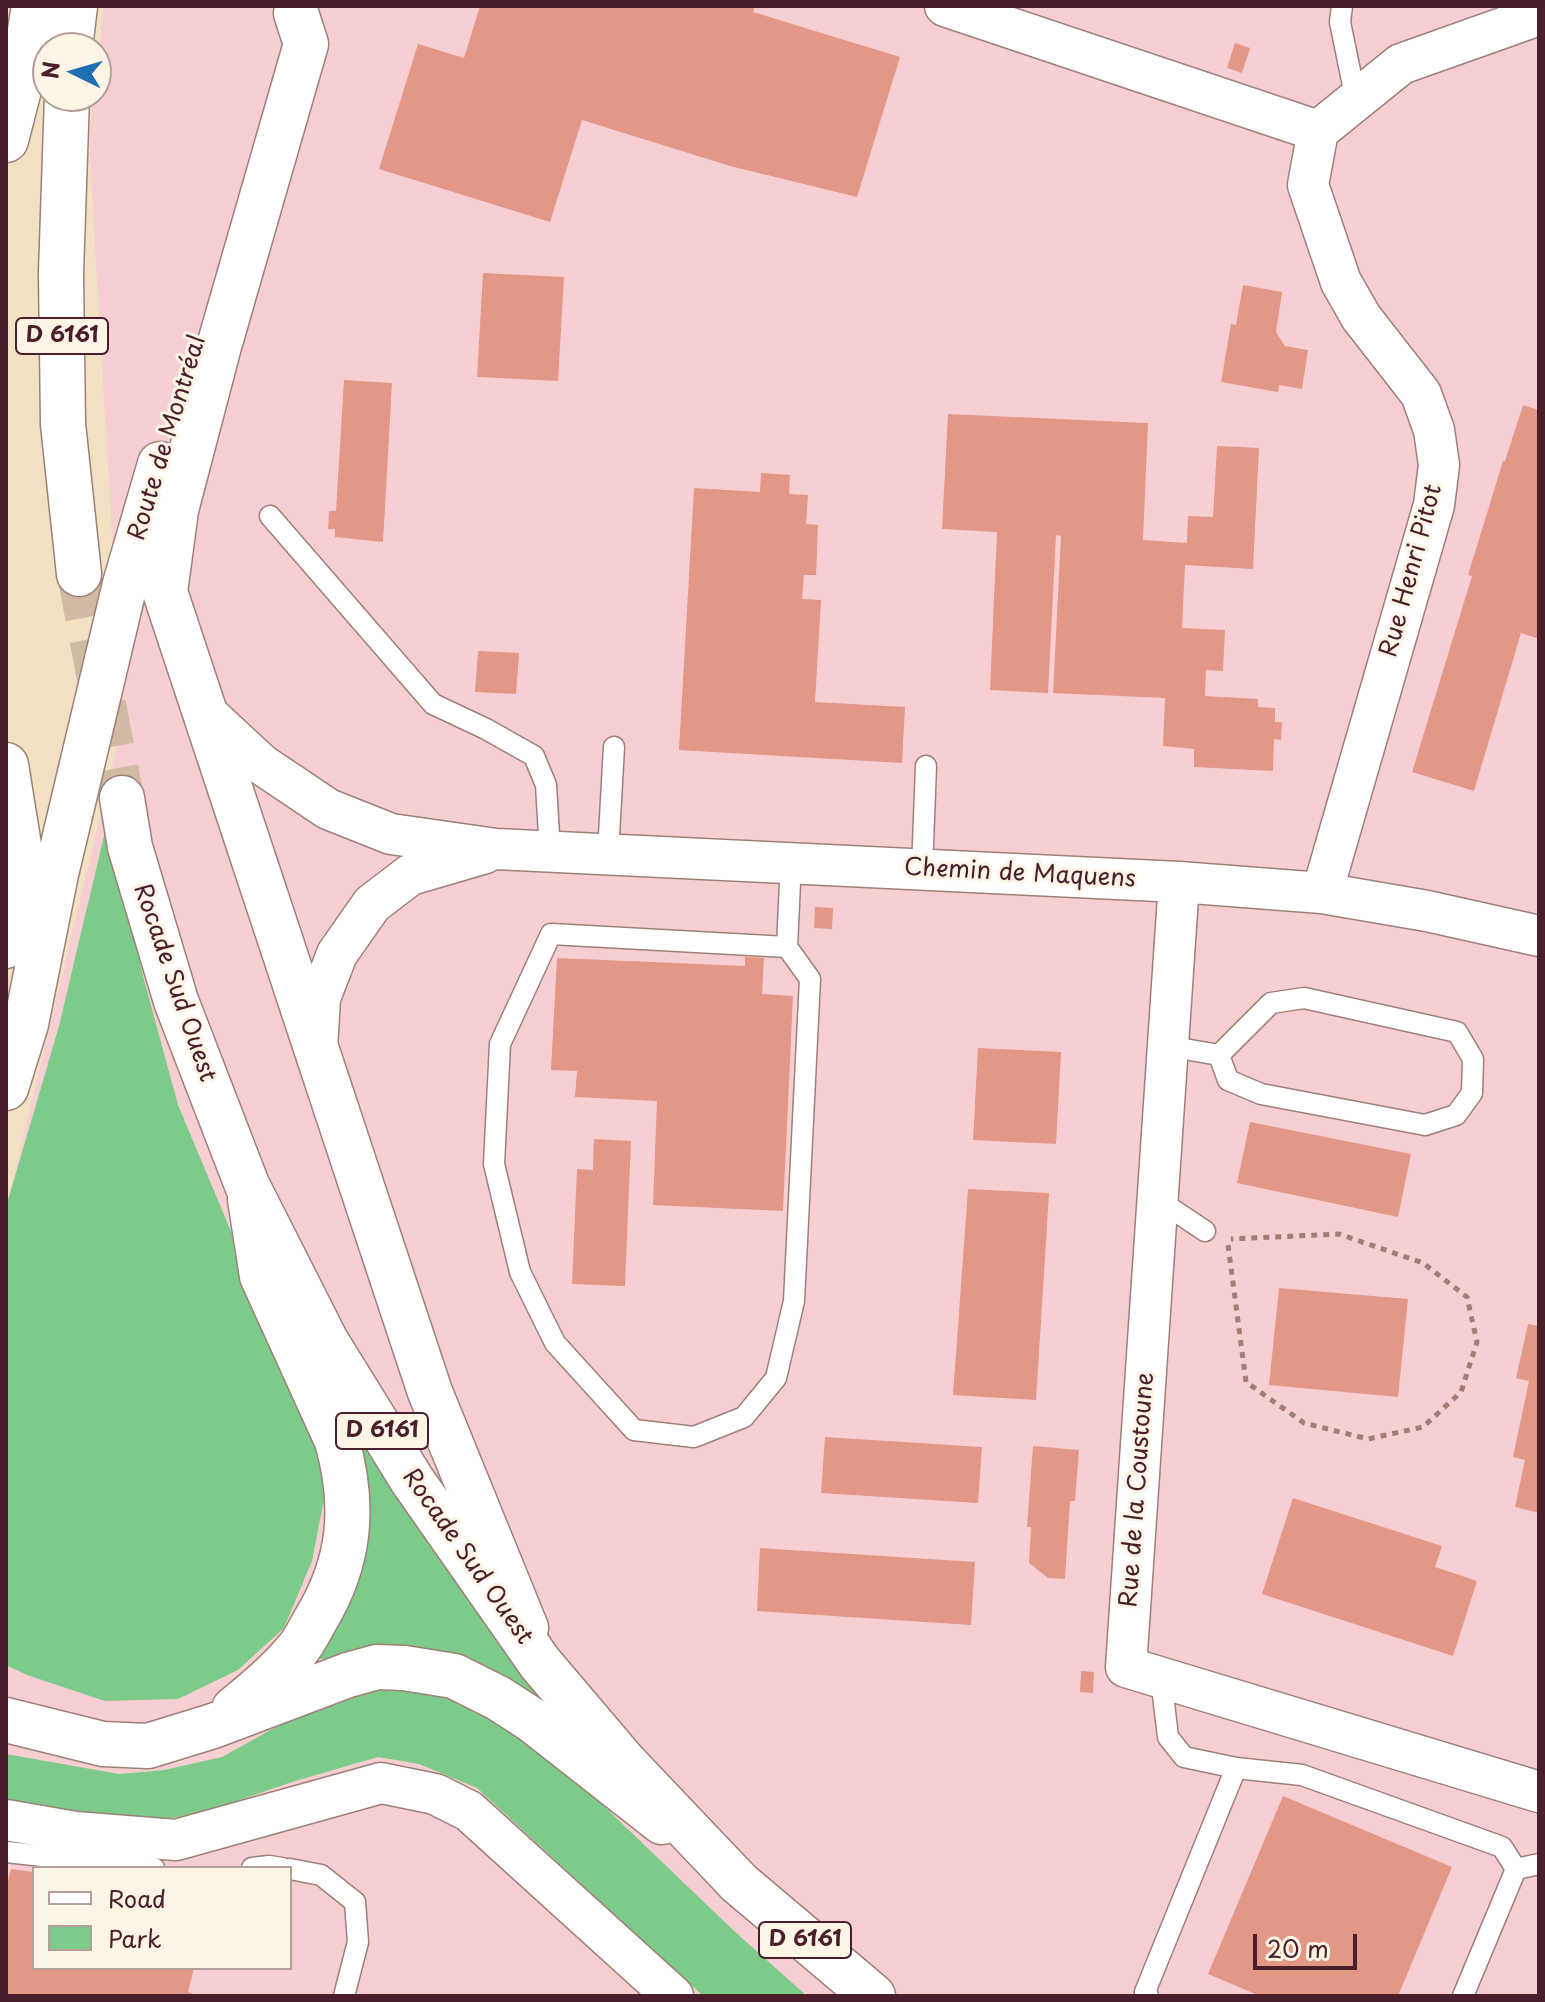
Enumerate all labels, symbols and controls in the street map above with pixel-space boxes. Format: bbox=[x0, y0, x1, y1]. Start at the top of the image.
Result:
north arrow bbox=[32, 32, 112, 112]
text: N bbox=[32, 60, 67, 80]
road number: D 6161 bbox=[16, 318, 108, 354]
street label: Route de Montréal bbox=[123, 332, 213, 544]
street label: Rue Henri Pitot bbox=[1375, 481, 1449, 661]
street label: Chemin de Maquens bbox=[903, 854, 1137, 894]
street label: Rocade Sud Ouest bbox=[127, 880, 221, 1086]
street label: Rue de la Coustoune bbox=[1115, 1371, 1161, 1609]
road number: D 6161 bbox=[336, 1413, 428, 1449]
street label: Rocade Sud Ouest bbox=[396, 1464, 538, 1650]
legend bbox=[32, 1866, 292, 1970]
text: Road bbox=[108, 1880, 166, 1916]
scale bar bbox=[1257, 1918, 1361, 1968]
text: Park bbox=[108, 1920, 162, 1956]
road number: D 6161 bbox=[759, 1922, 851, 1958]
text: 20 m bbox=[1267, 1930, 1329, 1966]

